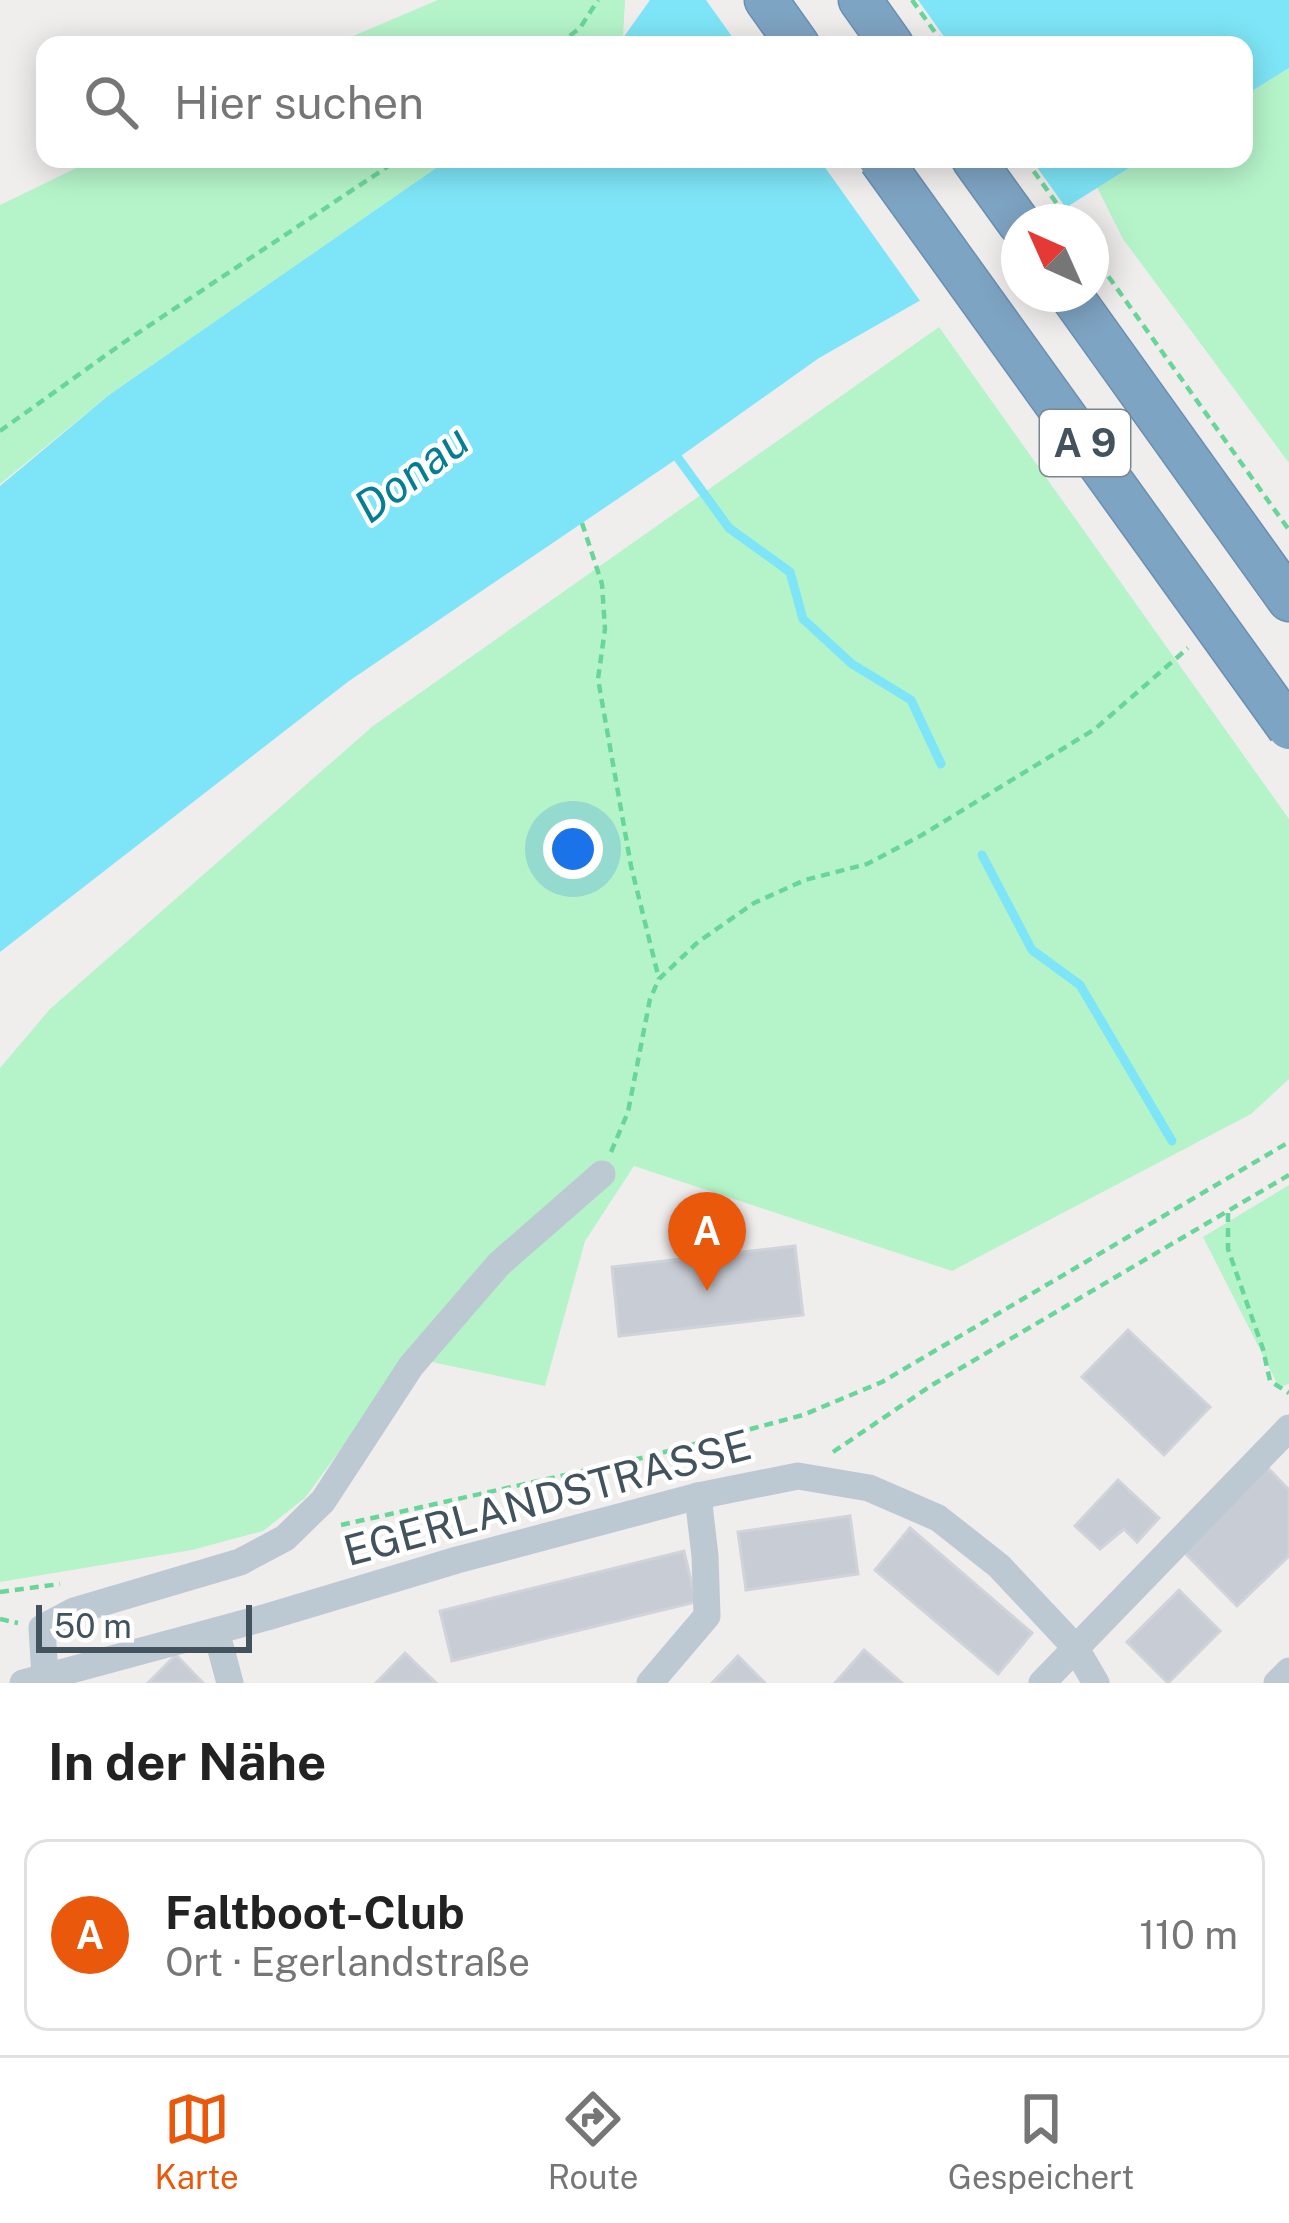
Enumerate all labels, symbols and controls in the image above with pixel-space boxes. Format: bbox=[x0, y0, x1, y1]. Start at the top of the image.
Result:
search box bbox=[36, 36, 1253, 168]
icon: search bbox=[78, 69, 144, 135]
text: Hier suchen bbox=[174, 76, 424, 129]
north arrow bbox=[1001, 204, 1109, 312]
road number: A 9 bbox=[1040, 410, 1130, 476]
water label: Donau bbox=[344, 413, 478, 533]
your location bbox=[543, 819, 603, 879]
pin: A bbox=[668, 1192, 746, 1291]
street label: EGERLANDSTRASSE bbox=[338, 1419, 756, 1575]
scale bar bbox=[36, 1599, 252, 1652]
text: 50 m bbox=[54, 1607, 132, 1645]
text: In der Nähe bbox=[48, 1732, 326, 1791]
text: Faltboot-Club bbox=[165, 1886, 465, 1939]
text: A bbox=[76, 1912, 104, 1958]
text: 110 m bbox=[1139, 1912, 1238, 1958]
text: Ort · Egerlandstraße bbox=[165, 1939, 530, 1985]
tab: Karte bbox=[155, 2086, 239, 2196]
tab: Route bbox=[548, 2086, 638, 2196]
tab: Gespeichert bbox=[948, 2086, 1134, 2196]

